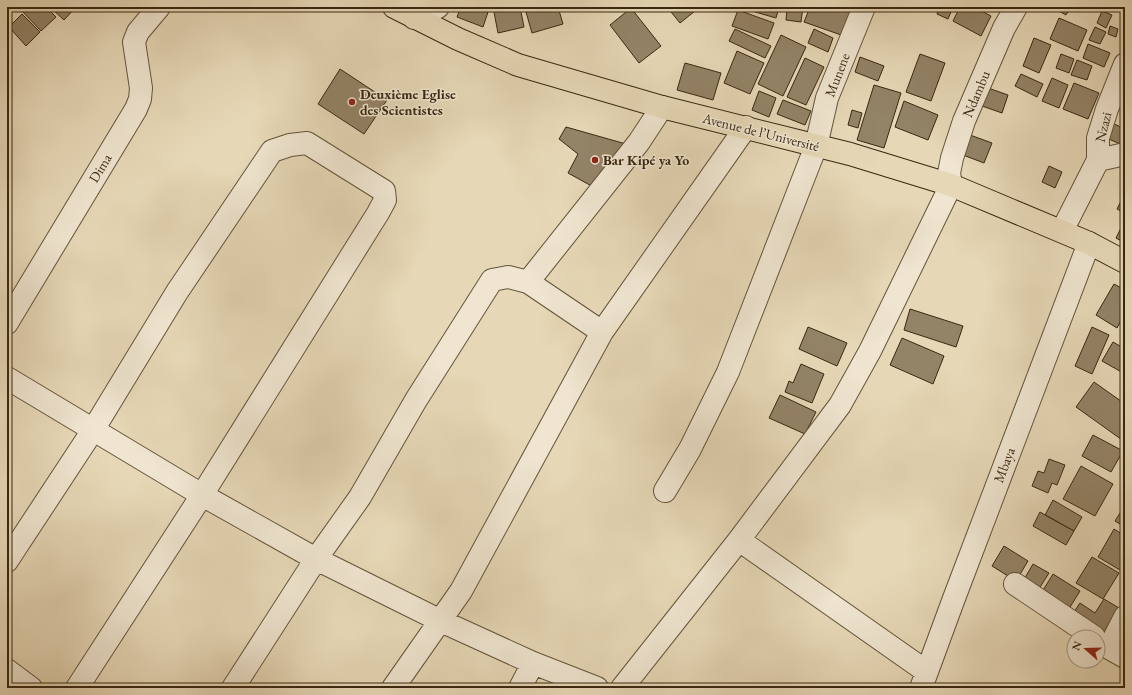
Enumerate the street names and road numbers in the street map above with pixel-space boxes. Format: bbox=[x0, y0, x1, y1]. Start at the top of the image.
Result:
street label: Munene bbox=[820, 50, 854, 100]
street label: Ndambu bbox=[958, 67, 994, 120]
street label: Avenue de l’Université bbox=[700, 109, 822, 155]
street label: Nzazi bbox=[1091, 110, 1116, 144]
street label: Dima bbox=[84, 150, 116, 186]
street label: Mbaya bbox=[989, 444, 1019, 485]

